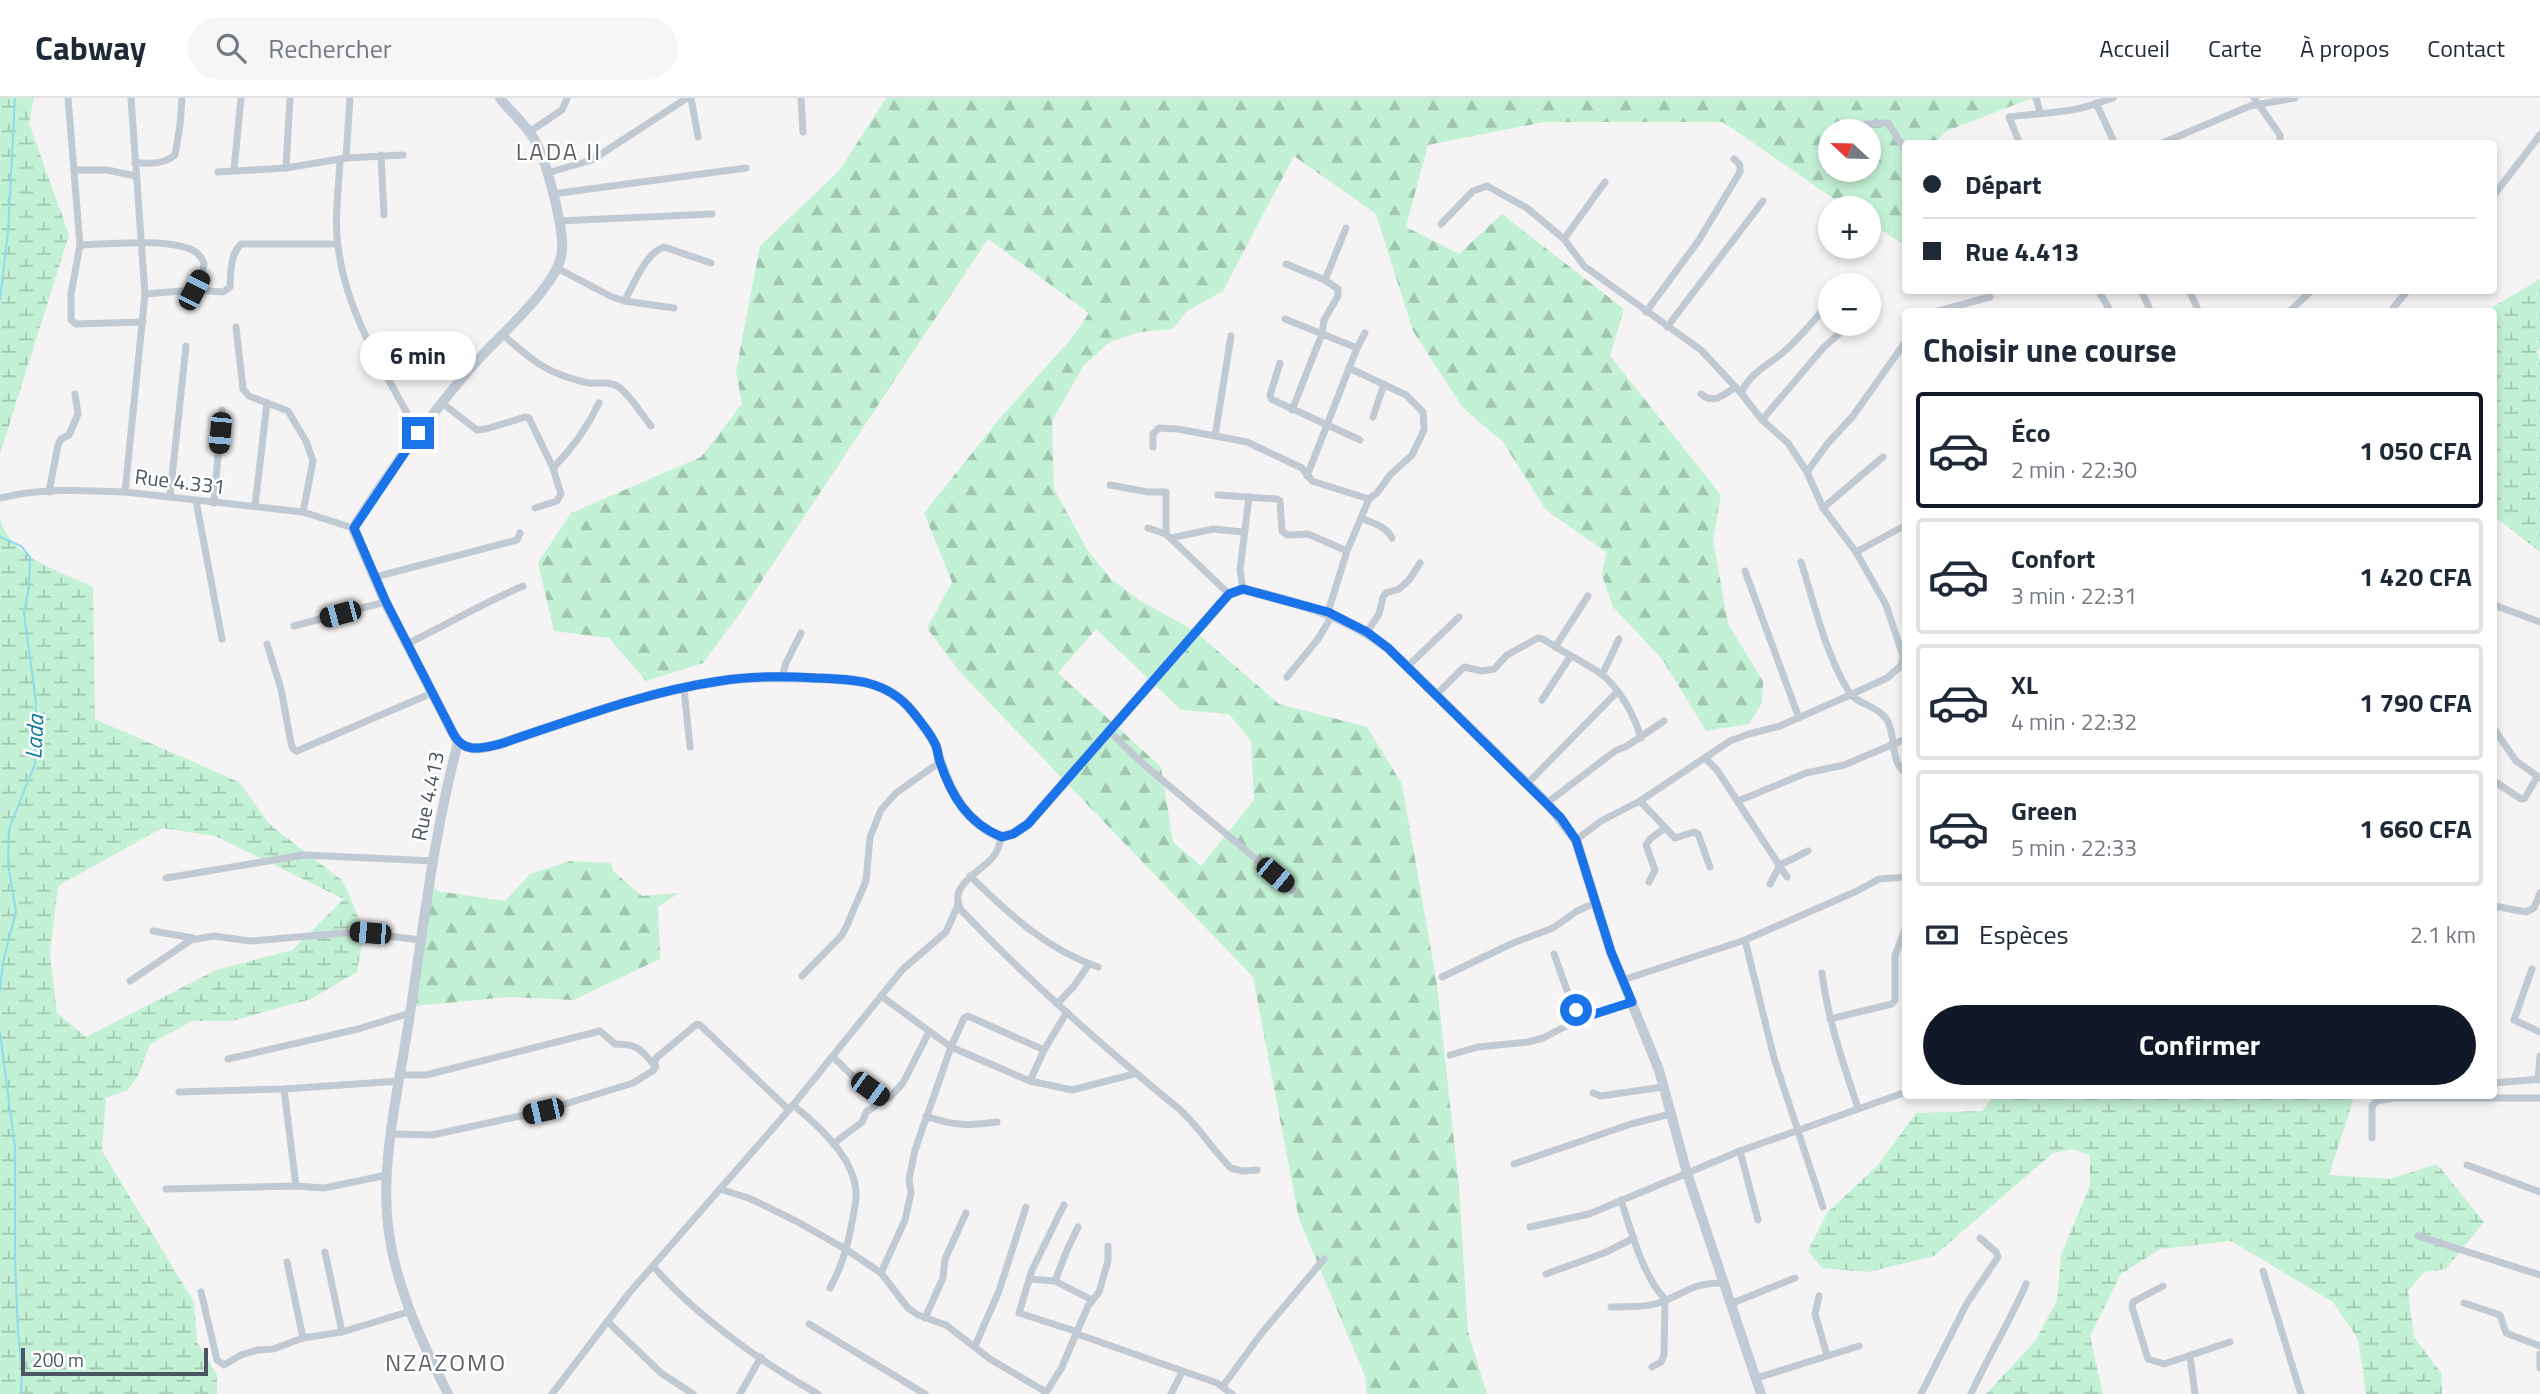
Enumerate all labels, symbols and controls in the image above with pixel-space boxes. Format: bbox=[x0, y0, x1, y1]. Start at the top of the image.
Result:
search box bbox=[188, 17, 678, 80]
text: Cabway bbox=[35, 23, 146, 73]
icon: search bbox=[212, 29, 250, 67]
text: Rechercher bbox=[268, 29, 392, 68]
text: Accueil bbox=[2099, 30, 2170, 66]
text: Carte bbox=[2208, 30, 2262, 66]
text: À propos bbox=[2300, 30, 2389, 66]
text: Contact bbox=[2427, 30, 2505, 66]
north arrow bbox=[1818, 119, 1881, 182]
map controls bbox=[1818, 119, 1881, 336]
district label: LADA II bbox=[516, 133, 602, 169]
text: Départ bbox=[1965, 165, 2041, 204]
button: + bbox=[1818, 196, 1881, 259]
text: Rue 4.413 bbox=[1965, 232, 2079, 271]
car bbox=[176, 267, 213, 313]
button: − bbox=[1818, 273, 1881, 336]
text: Choisir une course bbox=[1923, 326, 2177, 374]
callout: 6 min bbox=[360, 331, 476, 380]
text: 6 min bbox=[390, 338, 446, 373]
car bbox=[208, 411, 233, 455]
text: Éco bbox=[2011, 413, 2051, 452]
route end bbox=[402, 417, 434, 449]
icon: car bbox=[1927, 419, 1990, 482]
text: 1 050 CFA bbox=[2359, 431, 2472, 470]
text: 2 min · 22:30 bbox=[2011, 452, 2137, 487]
street label: Rue 4.331 bbox=[133, 460, 227, 502]
text: Confort bbox=[2011, 539, 2095, 578]
icon: car bbox=[1927, 545, 1990, 608]
text: 1 420 CFA bbox=[2359, 557, 2472, 596]
text: 3 min · 22:31 bbox=[2011, 578, 2137, 613]
car bbox=[317, 598, 364, 630]
text: XL bbox=[2011, 665, 2038, 704]
icon: car bbox=[1927, 671, 1990, 734]
text: 1 790 CFA bbox=[2359, 683, 2472, 722]
text: 4 min · 22:32 bbox=[2011, 704, 2137, 739]
water label: Lada bbox=[15, 712, 53, 760]
street label: Rue 4.413 bbox=[402, 748, 452, 844]
text: Green bbox=[2011, 791, 2077, 830]
icon: car bbox=[1927, 797, 1990, 860]
text: 1 660 CFA bbox=[2359, 809, 2472, 848]
text: 5 min · 22:33 bbox=[2011, 830, 2137, 865]
car bbox=[1253, 853, 1298, 897]
text: Espèces bbox=[1979, 915, 2069, 954]
icon: cash bbox=[1923, 916, 1961, 954]
text: 2.1 km bbox=[2410, 917, 2476, 952]
car bbox=[349, 921, 392, 945]
route start bbox=[1560, 994, 1592, 1026]
button: Confirmer bbox=[1923, 1005, 2476, 1085]
car bbox=[847, 1068, 894, 1110]
car bbox=[521, 1096, 566, 1126]
district label: NZAZOMO bbox=[385, 1344, 507, 1380]
scale bar bbox=[21, 1345, 208, 1377]
text: 200 m bbox=[32, 1345, 84, 1374]

